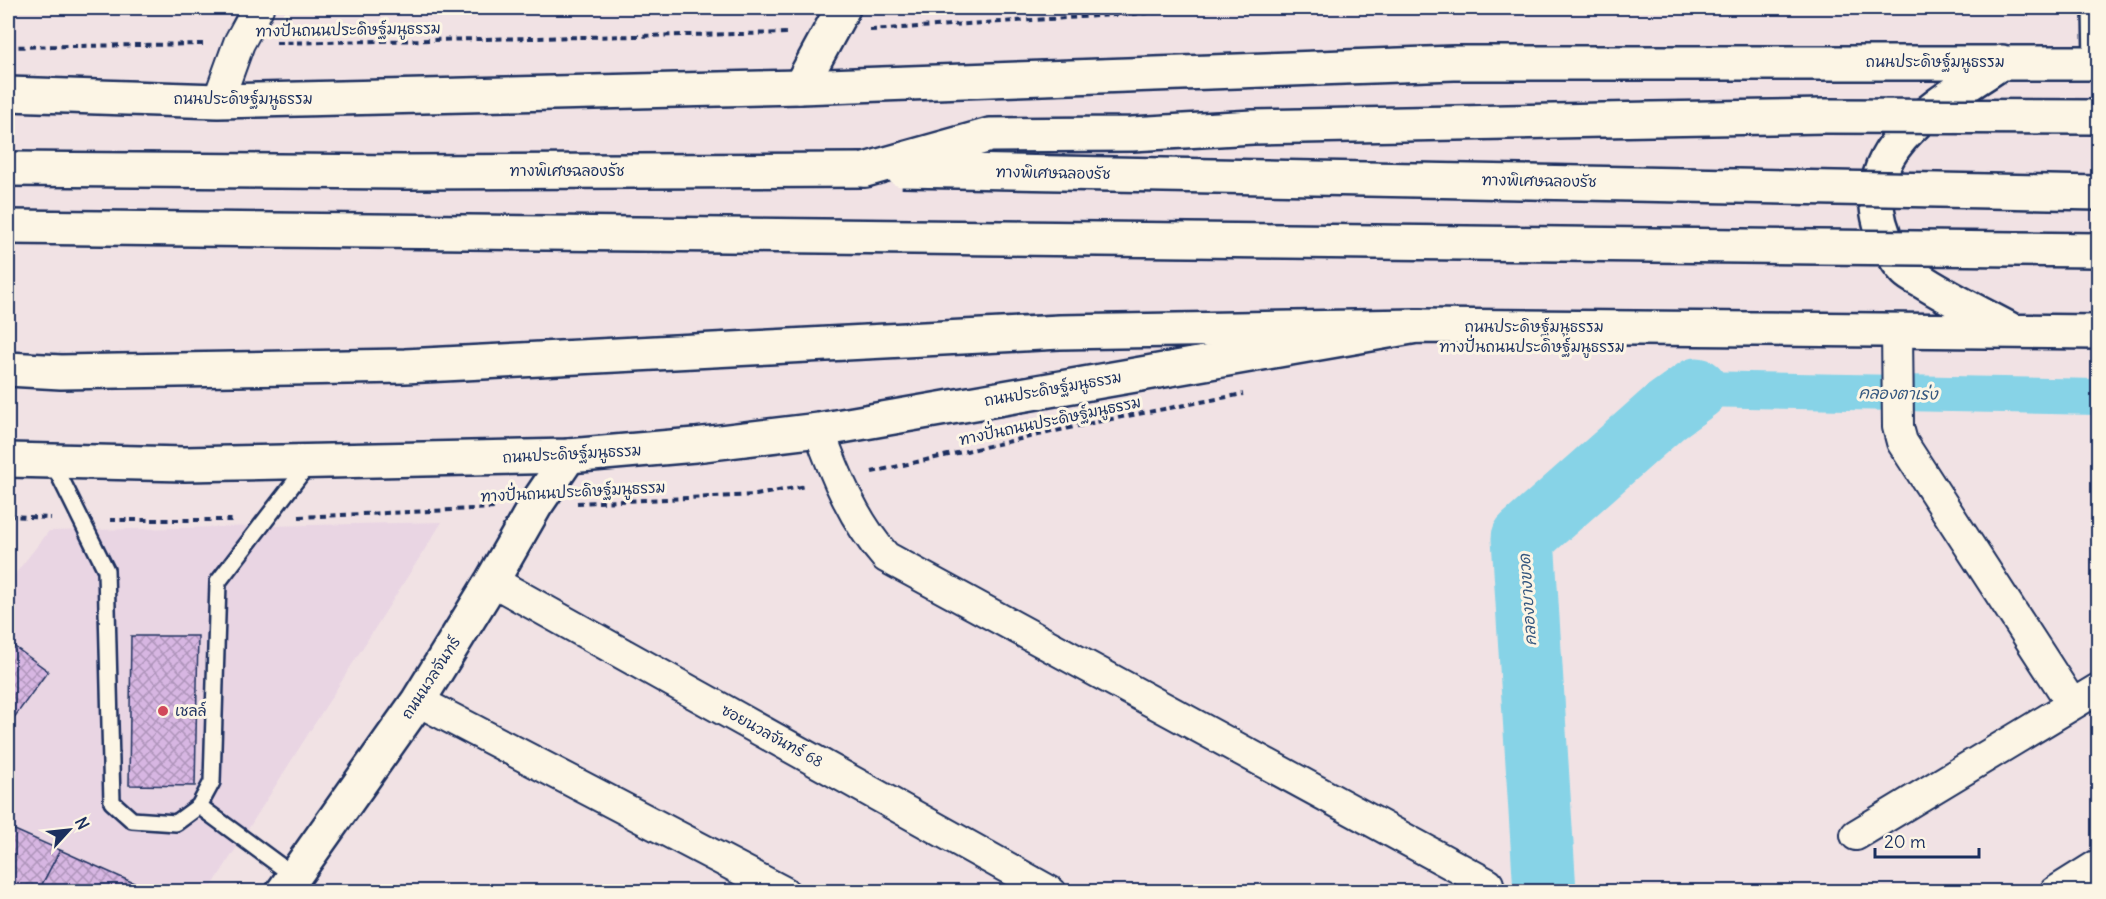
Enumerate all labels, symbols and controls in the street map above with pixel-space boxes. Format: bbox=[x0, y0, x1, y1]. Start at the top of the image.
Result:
street label: ทางปั่นถนนประดิษฐ์มนูธรรม bbox=[255, 15, 441, 43]
street label: ถนนประดิษฐ์มนูธรรม bbox=[1865, 52, 2005, 73]
street label: ถนนประดิษฐ์มนูธรรม bbox=[173, 89, 313, 110]
street label: ทางพิเศษฉลองรัช bbox=[509, 161, 625, 180]
street label: ทางพิเศษฉลองรัช bbox=[995, 162, 1111, 183]
street label: ทางพิเศษฉลองรัช bbox=[1481, 170, 1597, 191]
street label: ถนนประดิษฐ์มนูธรรม bbox=[1464, 317, 1604, 338]
street label: ทางปั่นถนนประดิษฐ์มนูธรรม bbox=[1439, 334, 1625, 358]
street label: ถนนประดิษฐ์มนูธรรม bbox=[983, 367, 1123, 412]
water label: คลองตาเร่ง bbox=[1858, 382, 1940, 404]
street label: ทางปั่นถนนประดิษฐ์มนูธรรม bbox=[957, 389, 1143, 451]
street label: ถนนประดิษฐ์มนูธรรม bbox=[502, 440, 642, 469]
street label: ทางปั่นถนนประดิษฐ์มนูธรรม bbox=[480, 474, 666, 508]
water label: คลองบางขวด bbox=[1514, 552, 1540, 647]
street label: ถนนนวลจันทร์ bbox=[397, 632, 465, 722]
street label: ซอยนวลจันทร์ 68 bbox=[718, 700, 826, 771]
place label: เชลล์ bbox=[175, 701, 207, 720]
marker: เชลล์ bbox=[156, 704, 170, 718]
north arrow bbox=[39, 800, 99, 860]
text: N bbox=[71, 814, 94, 833]
scale bar bbox=[1875, 821, 1978, 859]
text: 20 m bbox=[1884, 830, 1926, 853]

